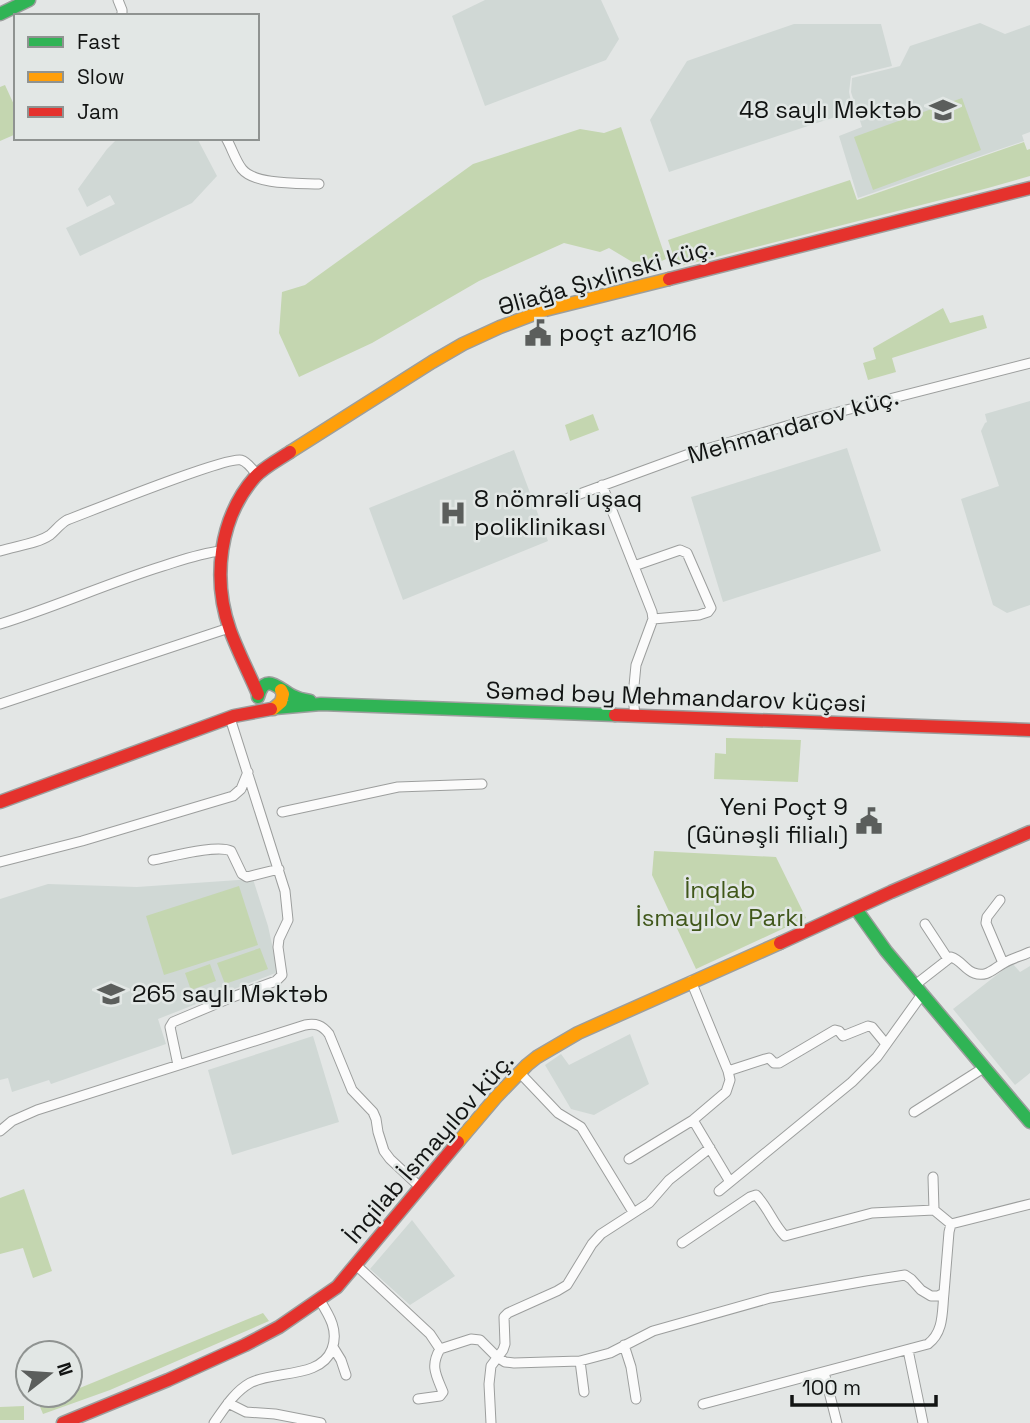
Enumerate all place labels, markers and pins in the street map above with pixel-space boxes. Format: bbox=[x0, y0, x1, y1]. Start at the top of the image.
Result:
place label: 48 saylı Məktəb bbox=[739, 94, 922, 125]
school or university icon: 48 saylı Məktəb bbox=[928, 95, 958, 125]
place label: poçt az1016 bbox=[559, 317, 697, 348]
public building icon: poçt az1016 bbox=[523, 318, 553, 348]
place label: 8 nömrəli uşaq poliklinikası bbox=[474, 483, 642, 542]
hospital icon: 8 nömrəli uşaq poliklinikası bbox=[438, 498, 468, 528]
place label: Yeni Poçt 9 (Günəşli filialı) bbox=[687, 791, 848, 850]
public building icon: Yeni Poçt 9 (Günəşli filialı) bbox=[854, 806, 884, 836]
place label: 265 saylı Məktəb bbox=[132, 978, 329, 1009]
school or university icon: 265 saylı Məktəb bbox=[96, 979, 126, 1009]

